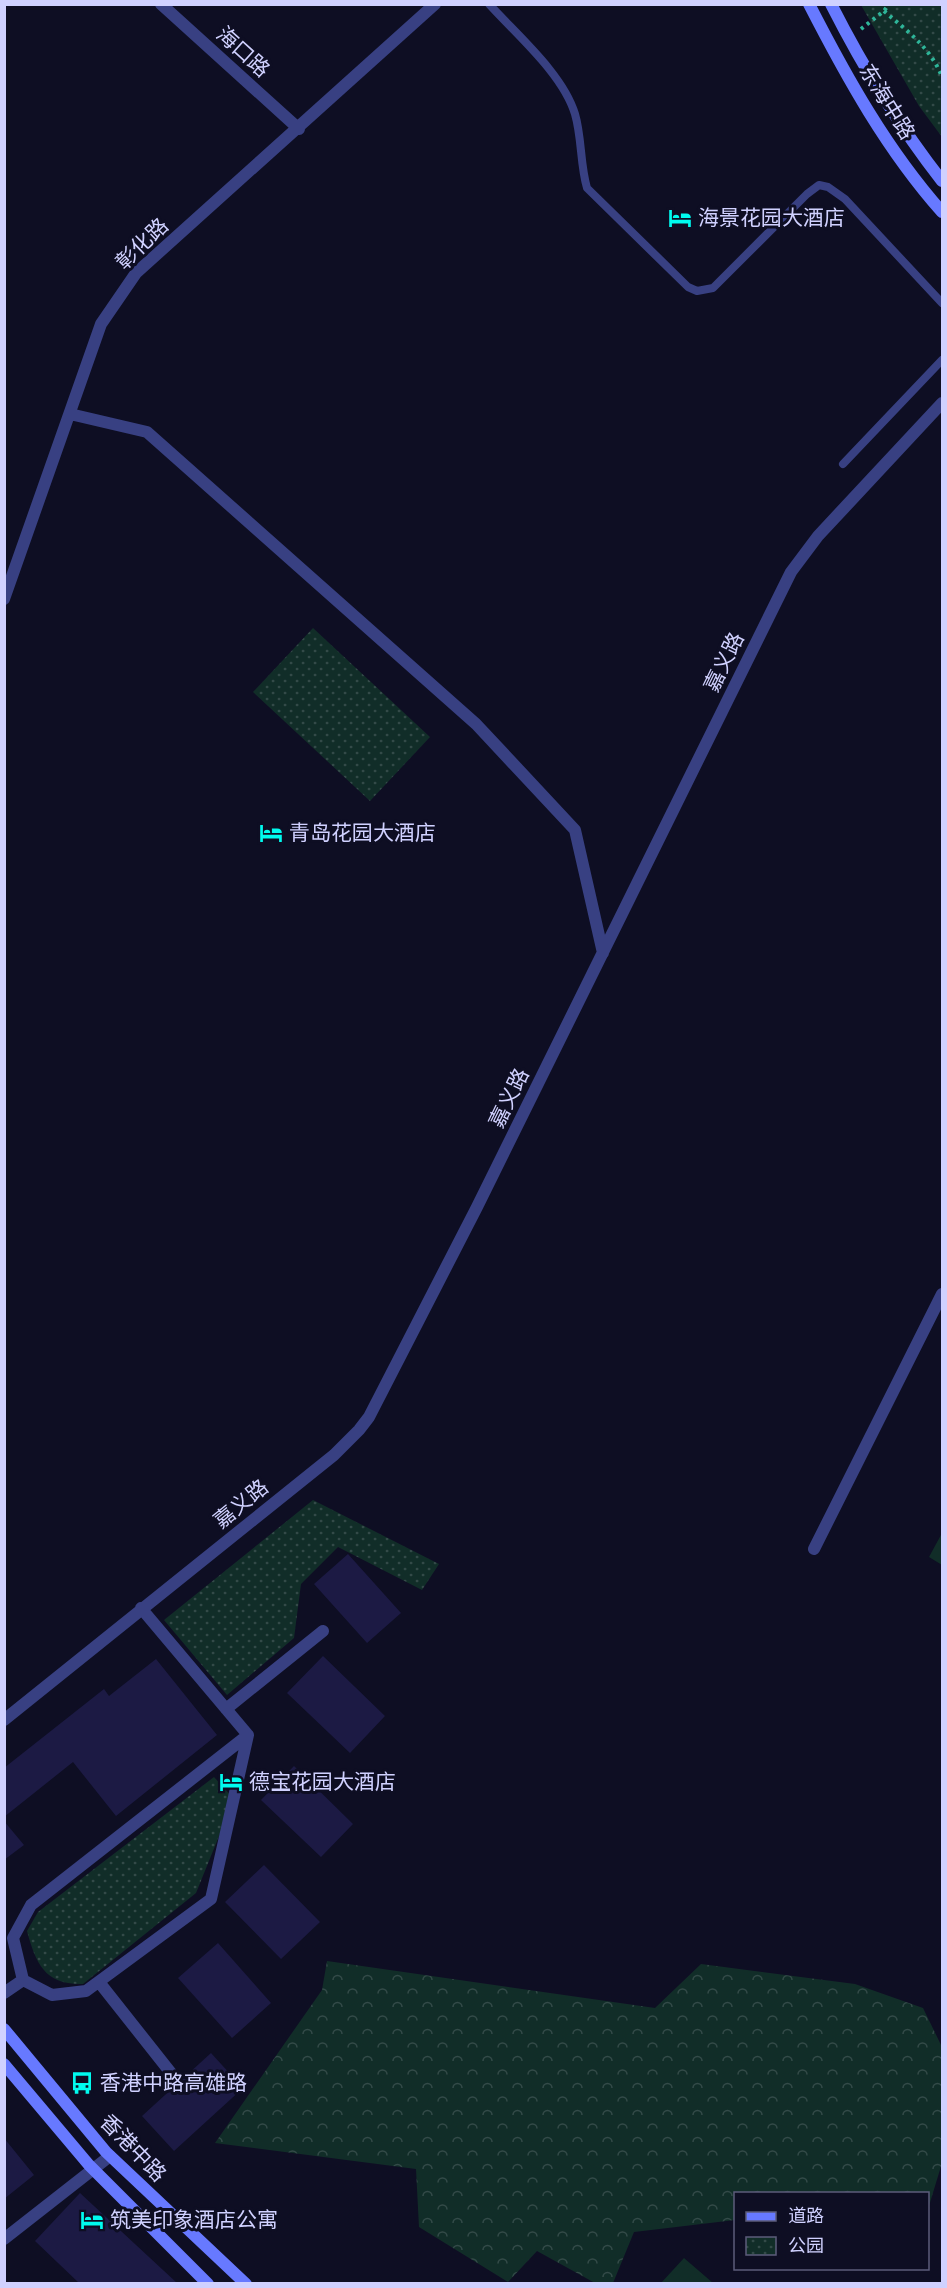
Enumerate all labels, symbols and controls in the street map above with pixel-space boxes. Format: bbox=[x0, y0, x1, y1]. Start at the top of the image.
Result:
street label: 海口路 bbox=[212, 21, 275, 82]
street label: 东海中路 bbox=[855, 59, 920, 144]
hotel icon: 海景花园大酒店 bbox=[667, 205, 693, 231]
place label: 海景花园大酒店 bbox=[698, 205, 845, 230]
street label: 彰化路 bbox=[110, 213, 173, 275]
street label: 嘉义路 bbox=[699, 628, 749, 696]
hotel icon: 青岛花园大酒店 bbox=[258, 820, 284, 846]
place label: 青岛花园大酒店 bbox=[289, 820, 436, 845]
street label: 嘉义路 bbox=[484, 1064, 534, 1132]
street label: 嘉义路 bbox=[208, 1474, 273, 1533]
hotel icon: 德宝花园大酒店 bbox=[218, 1769, 244, 1795]
place label: 德宝花园大酒店 bbox=[249, 1769, 396, 1794]
bus stop icon: 香港中路高雄路 bbox=[69, 2070, 95, 2096]
place label: 香港中路高雄路 bbox=[100, 2070, 247, 2095]
street label: 香港中路 bbox=[95, 2109, 172, 2187]
legend bbox=[734, 2192, 929, 2270]
text: 道路 bbox=[788, 2205, 824, 2227]
hotel icon: 筑美印象酒店公寓 bbox=[79, 2207, 105, 2233]
place label: 筑美印象酒店公寓 bbox=[110, 2207, 278, 2232]
text: 公园 bbox=[788, 2235, 824, 2257]

